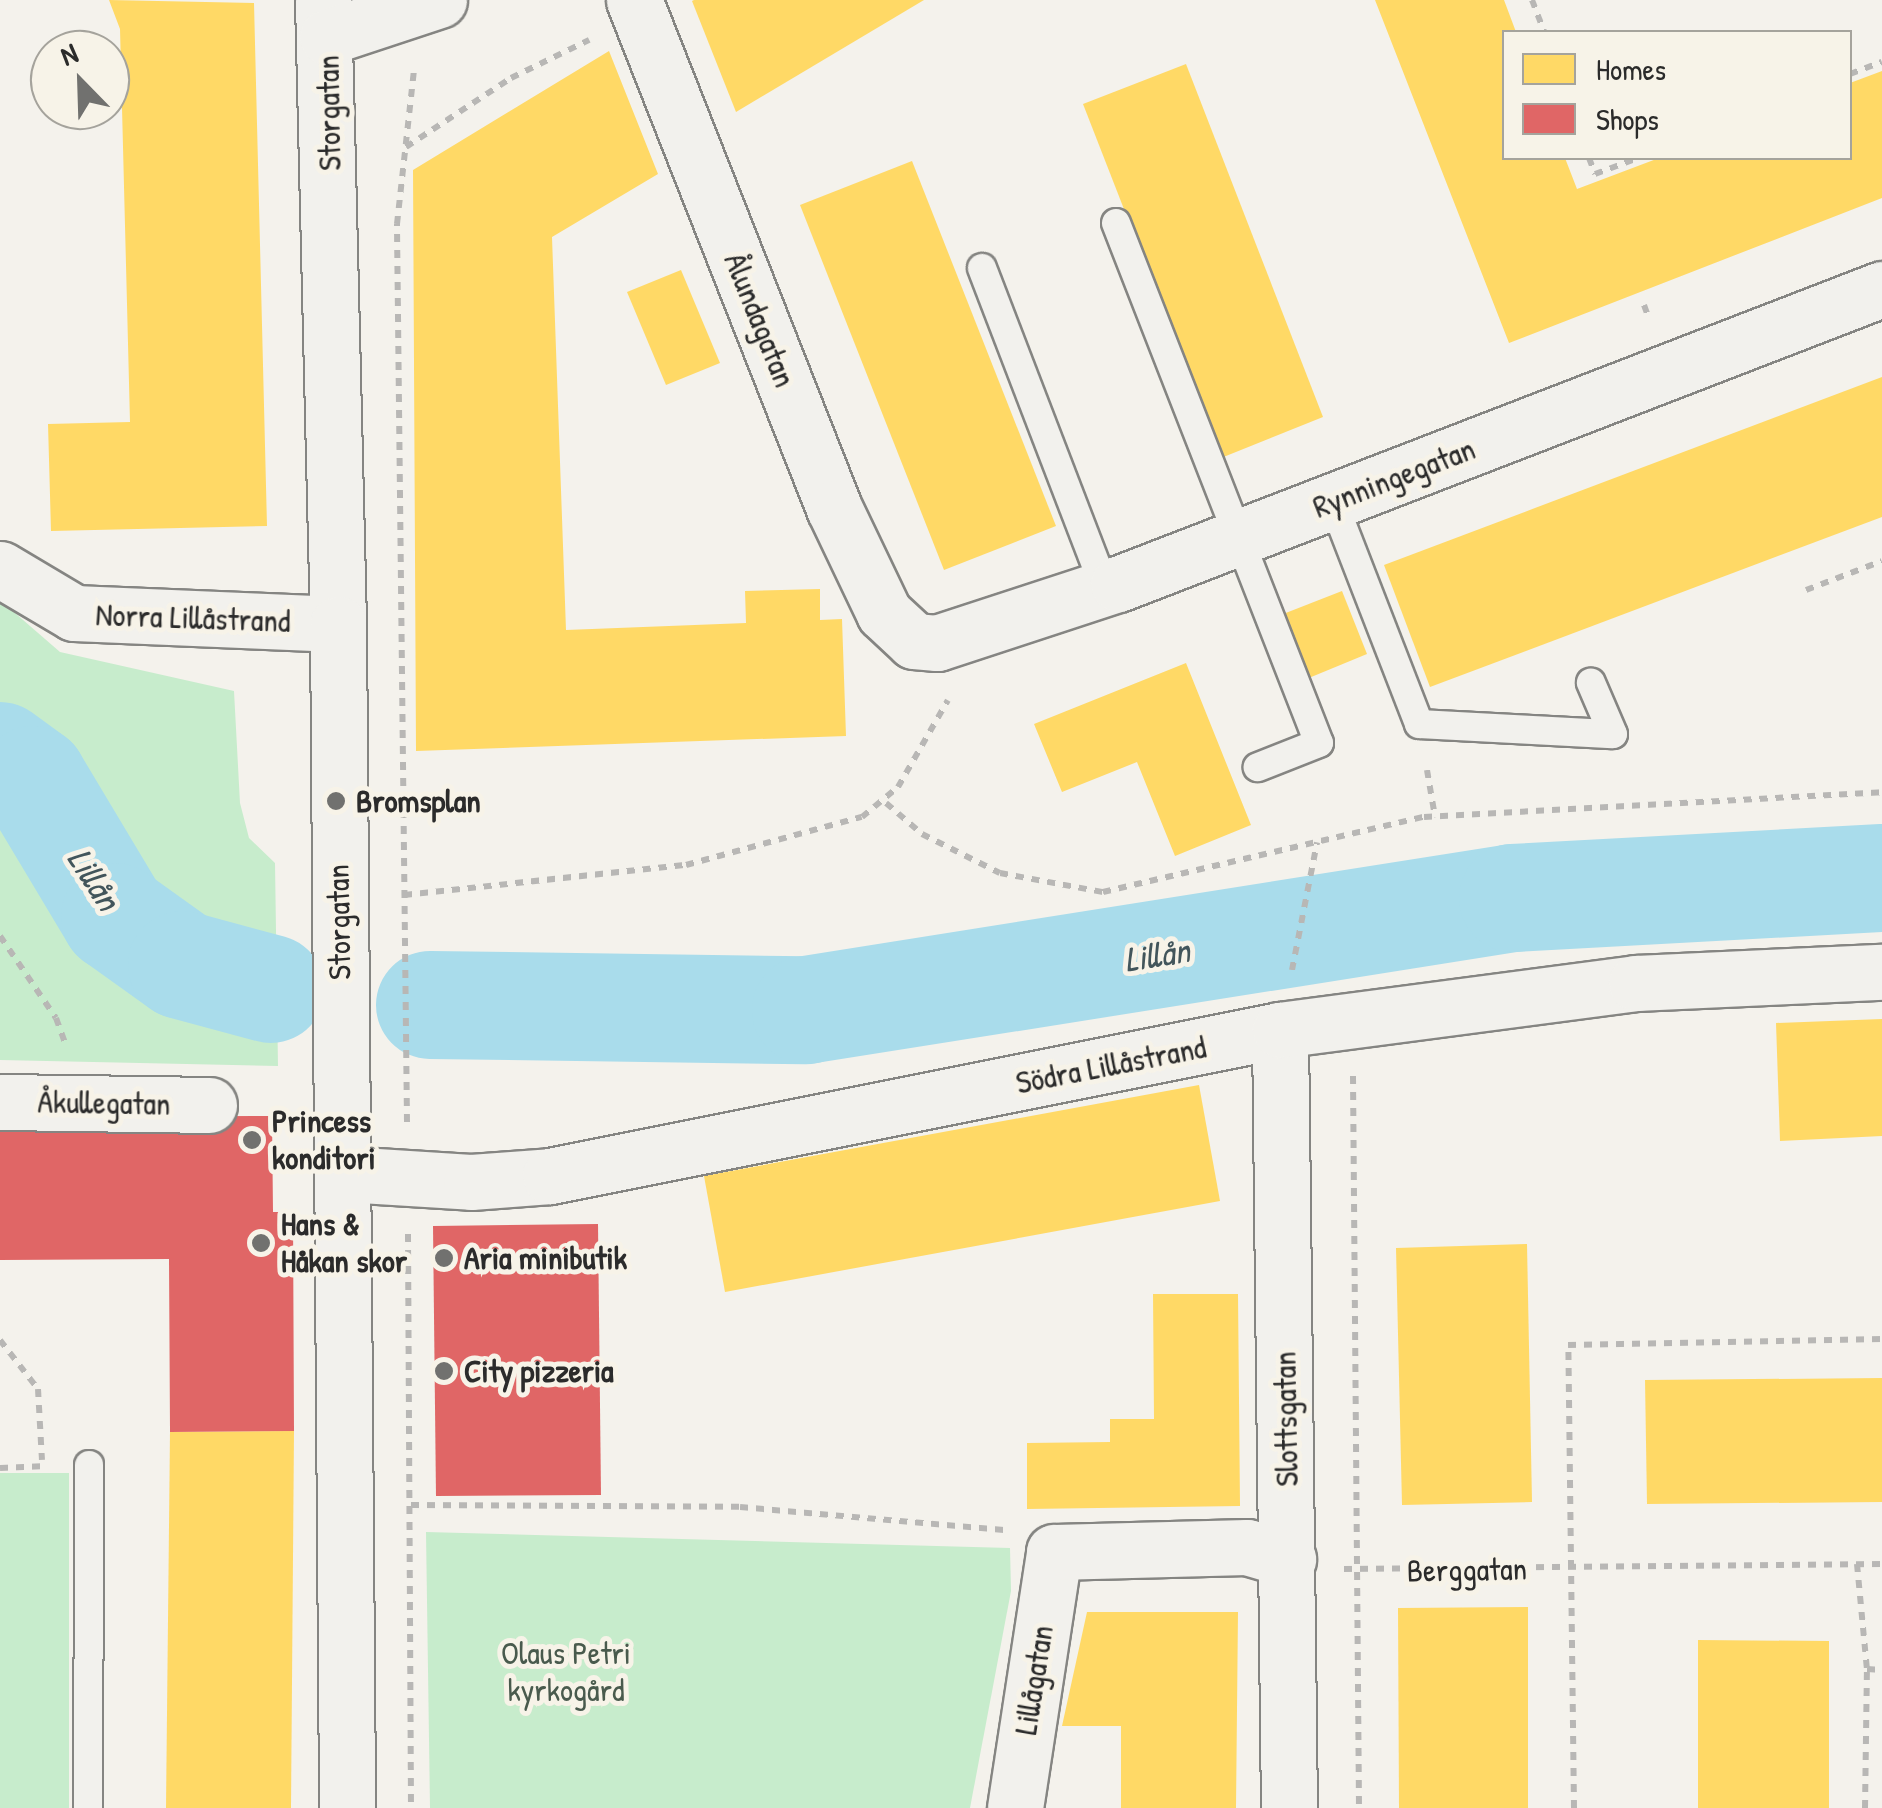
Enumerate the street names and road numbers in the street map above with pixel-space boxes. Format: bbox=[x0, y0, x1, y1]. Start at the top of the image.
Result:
street label: Storgatan bbox=[309, 55, 349, 171]
street label: Ålundagatan bbox=[716, 247, 804, 393]
street label: Rynningegatan bbox=[1308, 430, 1480, 526]
street label: Norra Lillåstrand bbox=[95, 595, 291, 641]
street label: Storgatan bbox=[319, 864, 359, 980]
street label: Södra Lillåstrand bbox=[1013, 1028, 1209, 1102]
street label: Åkullegatan bbox=[37, 1083, 171, 1123]
street label: Slottsgatan bbox=[1266, 1351, 1306, 1487]
street label: Berggatan bbox=[1407, 1550, 1527, 1590]
street label: Lillågatan bbox=[1006, 1623, 1062, 1737]

